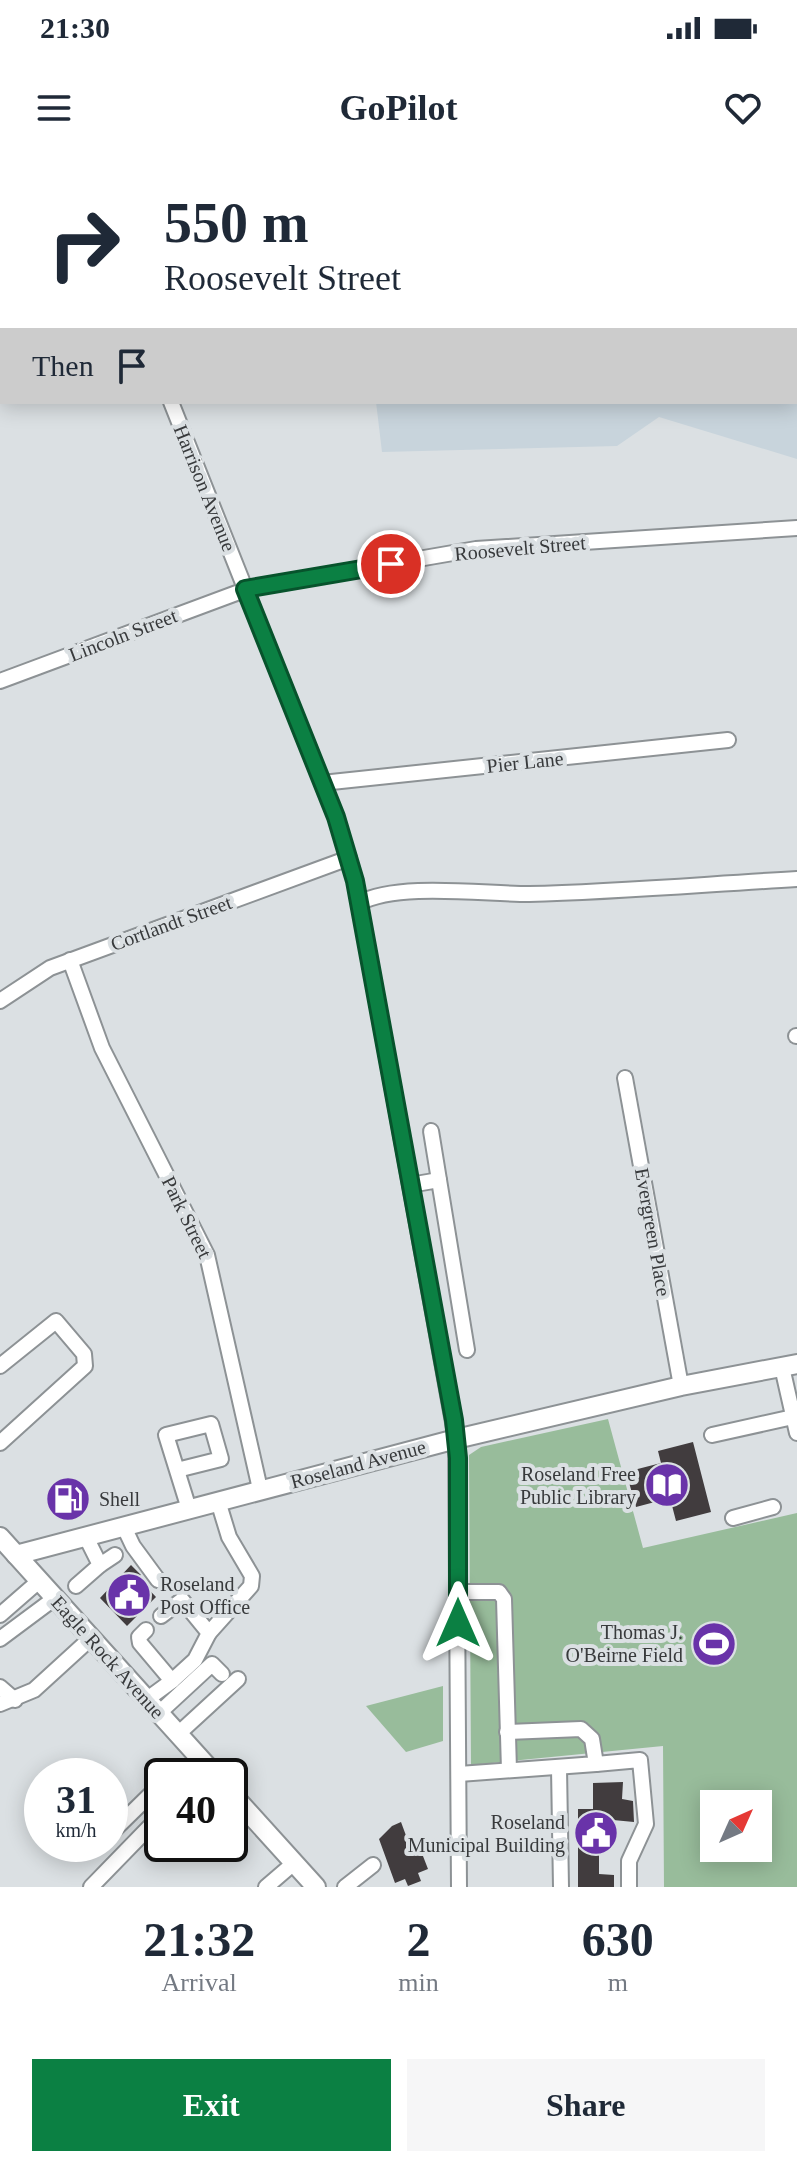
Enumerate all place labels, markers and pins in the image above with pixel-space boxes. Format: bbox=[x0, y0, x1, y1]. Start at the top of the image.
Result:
pin bbox=[357, 530, 425, 598]
library icon: Roseland Free Public Library bbox=[643, 1461, 691, 1509]
place label: Roseland Free Public Library bbox=[520, 1463, 636, 1509]
fuel station icon: Shell bbox=[44, 1475, 92, 1523]
place label: Shell bbox=[99, 1488, 141, 1510]
public building icon: Roseland Post Office bbox=[105, 1571, 153, 1619]
place label: Roseland Post Office bbox=[160, 1573, 250, 1618]
sports icon: Thomas J. O'Beirne Field bbox=[690, 1620, 738, 1668]
place label: Thomas J. O'Beirne Field bbox=[566, 1621, 683, 1666]
public building icon: Roseland Municipal Building bbox=[572, 1809, 620, 1857]
place label: Roseland Municipal Building bbox=[408, 1811, 565, 1857]

